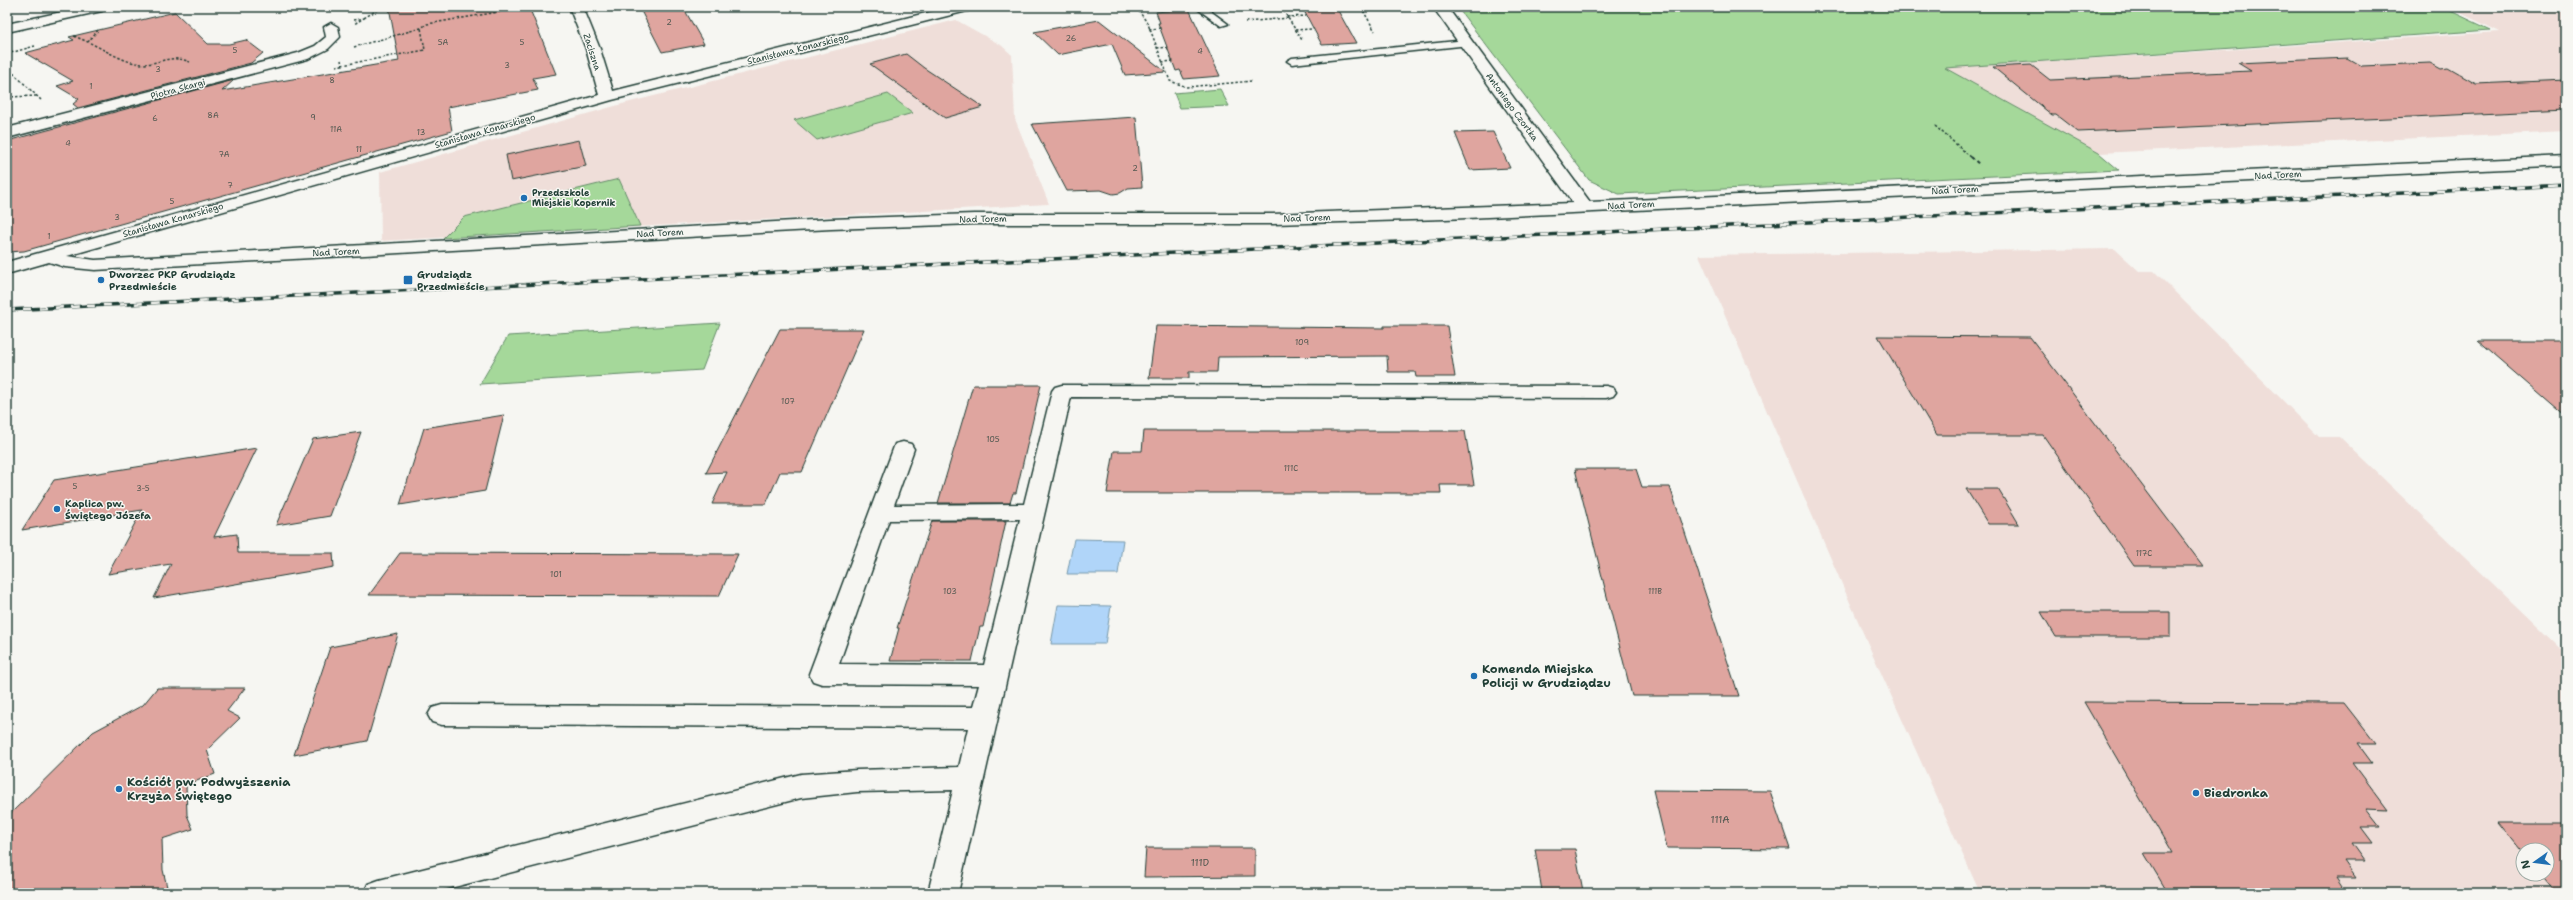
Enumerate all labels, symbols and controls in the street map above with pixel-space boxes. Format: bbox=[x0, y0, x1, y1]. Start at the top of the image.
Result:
house number: 2 bbox=[666, 17, 672, 28]
street label: Stanisława Konarskiego bbox=[746, 31, 850, 67]
street label: Zaciszna bbox=[580, 32, 604, 72]
house number: 26 bbox=[1066, 33, 1077, 44]
house number: 5A bbox=[438, 37, 449, 48]
house number: 5 bbox=[520, 37, 525, 48]
house number: 5 bbox=[233, 45, 238, 56]
house number: 4 bbox=[1197, 46, 1203, 57]
house number: 3 bbox=[504, 60, 510, 71]
house number: 3 bbox=[155, 64, 161, 75]
street label: Antoniego Czortka bbox=[1483, 70, 1541, 144]
house number: 8 bbox=[329, 75, 335, 86]
street label: Piotra Skargi bbox=[149, 76, 207, 102]
house number: 1 bbox=[89, 81, 93, 92]
house number: 8A bbox=[207, 110, 219, 121]
street label: Stanisława Konarskiego bbox=[433, 111, 537, 151]
house number: 9 bbox=[310, 112, 316, 123]
house number: 6 bbox=[152, 113, 158, 124]
house number: 11A bbox=[330, 124, 342, 135]
house number: 13 bbox=[417, 127, 425, 138]
house number: 4 bbox=[65, 138, 71, 149]
house number: 11 bbox=[356, 144, 362, 155]
house number: 7A bbox=[218, 149, 230, 160]
house number: 2 bbox=[1132, 163, 1138, 174]
street label: Nad Torem bbox=[2254, 168, 2302, 182]
house number: 7 bbox=[227, 180, 233, 191]
street label: Nad Torem bbox=[1931, 183, 1979, 197]
place label: Przedszkole Miejskie Kopernik bbox=[532, 187, 616, 209]
marker: Przedszkole Miejskie Kopernik bbox=[519, 193, 529, 203]
house number: 5 bbox=[170, 196, 175, 207]
street label: Nad Torem bbox=[1607, 198, 1655, 212]
street label: Stanisława Konarskiego bbox=[121, 200, 225, 240]
street label: Nad Torem bbox=[1283, 211, 1331, 225]
house number: 3 bbox=[114, 212, 120, 223]
street label: Nad Torem bbox=[959, 213, 1007, 225]
street label: Nad Torem bbox=[636, 226, 684, 240]
house number: 1 bbox=[47, 231, 51, 242]
street label: Nad Torem bbox=[312, 245, 360, 259]
place label: Dworzec PKP Grudziądz Przedmieście bbox=[109, 268, 236, 293]
place label: Grudziądz Przedmieście bbox=[417, 268, 485, 293]
marker: Grudziądz Przedmieście bbox=[402, 274, 414, 286]
marker: Dworzec PKP Grudziądz Przedmieście bbox=[96, 275, 106, 285]
house number: 109 bbox=[1295, 337, 1309, 348]
house number: 107 bbox=[781, 396, 795, 407]
house number: 105 bbox=[986, 434, 1000, 445]
house number: 111C bbox=[1284, 463, 1298, 474]
house number: 5 bbox=[73, 481, 78, 492]
house number: 3-5 bbox=[136, 483, 150, 494]
place label: Kaplica pw. Świętego Józefa bbox=[65, 497, 151, 522]
marker: Kaplica pw. Świętego Józefa bbox=[52, 504, 62, 514]
house number: 117C bbox=[2136, 548, 2152, 559]
house number: 101 bbox=[550, 569, 562, 580]
house number: 103 bbox=[943, 586, 957, 597]
house number: 111B bbox=[1648, 586, 1662, 597]
place label: Komenda Miejska Policji w Grudziądzu bbox=[1482, 661, 1611, 691]
marker: Komenda Miejska Policji w Grudziądzu bbox=[1469, 671, 1479, 681]
place label: Kościół pw. Podwyższenia Krzyża Świętego bbox=[127, 774, 291, 804]
marker: Kościół pw. Podwyższenia Krzyża Świętego bbox=[114, 784, 124, 794]
place label: Biedronka bbox=[2204, 785, 2269, 801]
marker: Biedronka bbox=[2191, 788, 2201, 798]
house number: 111A bbox=[1711, 813, 1729, 826]
north arrow bbox=[2515, 842, 2555, 882]
house number: 111D bbox=[1191, 856, 1210, 869]
text: N bbox=[2517, 858, 2534, 870]

